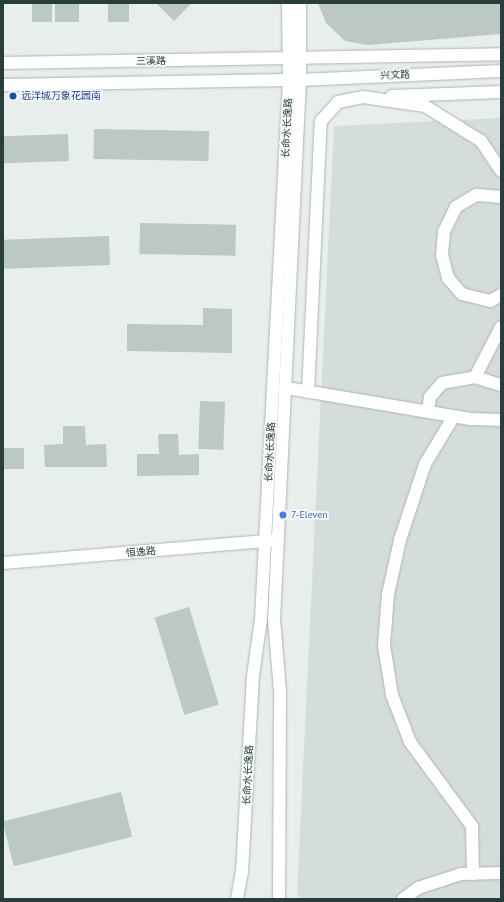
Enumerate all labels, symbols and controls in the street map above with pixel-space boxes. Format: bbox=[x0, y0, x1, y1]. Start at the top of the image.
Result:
street label: 三溪路 bbox=[136, 55, 166, 67]
street label: 兴文路 bbox=[380, 68, 410, 82]
place label: 远洋城万象花园南 bbox=[21, 90, 101, 102]
marker: 远洋城万象花园南 bbox=[8, 91, 18, 101]
street label: 长命水长逸路 bbox=[279, 98, 295, 158]
street label: 长命水长逸路 bbox=[262, 422, 278, 482]
place label: 7-Eleven bbox=[291, 509, 328, 521]
marker: 7-Eleven bbox=[278, 510, 288, 520]
street label: 恒逸路 bbox=[126, 545, 156, 559]
street label: 长命水长逸路 bbox=[240, 745, 256, 805]

